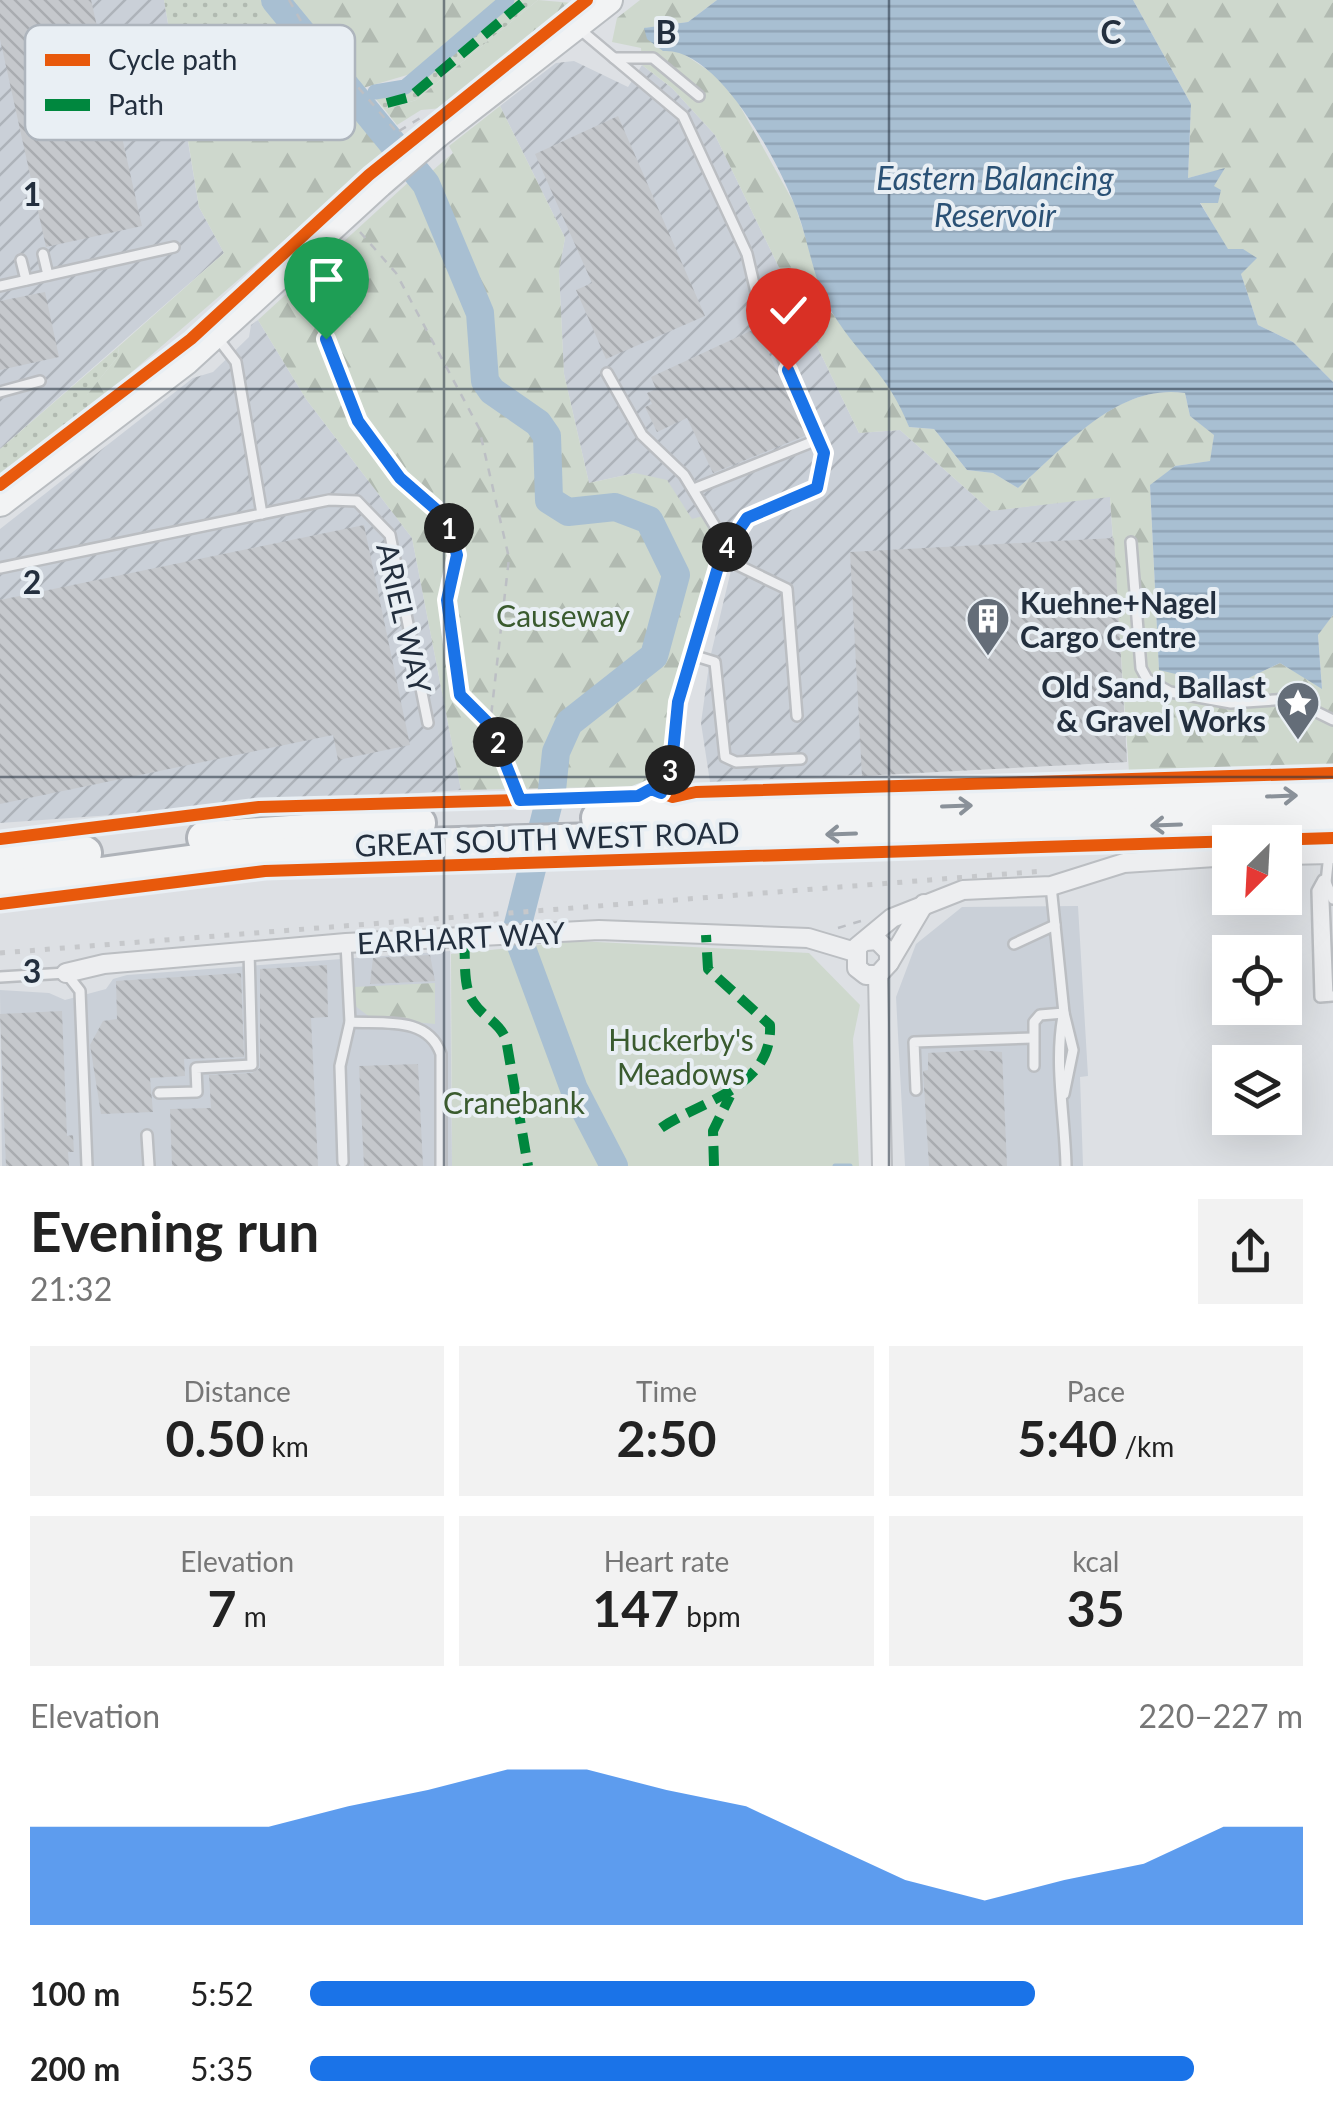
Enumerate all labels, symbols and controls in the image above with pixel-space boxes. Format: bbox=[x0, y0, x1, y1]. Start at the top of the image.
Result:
text: B bbox=[655, 12, 677, 51]
text: C bbox=[1100, 12, 1122, 51]
legend bbox=[25, 25, 355, 140]
text: Cycle path bbox=[108, 42, 237, 76]
text: Path bbox=[108, 87, 164, 121]
water label: Eastern Balancing Reservoir bbox=[876, 158, 1114, 234]
text: 1 bbox=[23, 174, 41, 213]
pin bbox=[284, 237, 369, 340]
icon: arrive bbox=[299, 252, 354, 307]
pin bbox=[746, 268, 831, 371]
icon: check bbox=[761, 283, 816, 338]
pin: 1 bbox=[424, 503, 474, 553]
text: 1 bbox=[441, 511, 457, 545]
pin: 4 bbox=[702, 522, 752, 572]
text: 4 bbox=[719, 530, 735, 564]
street label: ARIEL WAY bbox=[370, 539, 440, 697]
text: 2 bbox=[23, 562, 41, 601]
place label: Kuehne+Nagel Cargo Centre bbox=[1020, 584, 1217, 654]
building icon: Kuehne+Nagel Cargo Centre bbox=[965, 596, 1011, 657]
park label: Causeway bbox=[496, 597, 630, 633]
place label: Old Sand, Ballast & Gravel Works bbox=[1041, 668, 1266, 738]
place icon: Old Sand, Ballast & Gravel Works bbox=[1275, 680, 1321, 741]
pin: 2 bbox=[473, 717, 523, 767]
text: 2 bbox=[490, 725, 506, 759]
pin: 3 bbox=[645, 745, 695, 795]
text: 3 bbox=[662, 753, 678, 787]
one-way arrow bbox=[1266, 786, 1298, 805]
one-way arrow bbox=[941, 796, 973, 815]
street label: GREAT SOUTH WEST ROAD bbox=[354, 813, 740, 863]
one-way arrow bbox=[1150, 815, 1182, 834]
one-way arrow bbox=[825, 825, 857, 844]
north arrow bbox=[1212, 825, 1302, 915]
map controls bbox=[1212, 825, 1302, 1135]
street label: EARHART WAY bbox=[356, 914, 566, 960]
button: locate bbox=[1212, 935, 1302, 1025]
text: 3 bbox=[23, 951, 41, 990]
park label: Huckerby's Meadows bbox=[608, 1021, 754, 1091]
button: layers bbox=[1212, 1045, 1302, 1135]
park label: Cranebank bbox=[443, 1084, 586, 1120]
text: Evening run bbox=[30, 1198, 319, 1264]
button: share bbox=[1198, 1199, 1303, 1304]
text: 21:32 bbox=[30, 1269, 112, 1308]
text: Distance bbox=[183, 1374, 291, 1408]
text: Time bbox=[636, 1374, 697, 1408]
text: Pace bbox=[1067, 1374, 1125, 1408]
text: 0.50 bbox=[166, 1408, 264, 1468]
text: 2:50 bbox=[617, 1408, 716, 1468]
text: 5:40 bbox=[1017, 1408, 1117, 1468]
text: km bbox=[264, 1429, 309, 1463]
text: /km bbox=[1117, 1429, 1174, 1463]
text: Elevation bbox=[180, 1544, 294, 1578]
text: Heart rate bbox=[604, 1544, 729, 1578]
text: kcal bbox=[1072, 1544, 1119, 1578]
text: 7 bbox=[208, 1578, 237, 1638]
text: 147 bbox=[592, 1578, 679, 1638]
text: 35 bbox=[1067, 1578, 1125, 1638]
text: m bbox=[237, 1599, 267, 1633]
text: bpm bbox=[679, 1599, 741, 1633]
text: Elevation bbox=[30, 1696, 160, 1735]
text: 220–227 m bbox=[1139, 1696, 1303, 1735]
text: 100 m bbox=[30, 1974, 120, 2013]
text: 5:52 bbox=[190, 1974, 254, 2013]
text: 200 m bbox=[30, 2049, 120, 2088]
text: 5:35 bbox=[190, 2049, 254, 2088]

